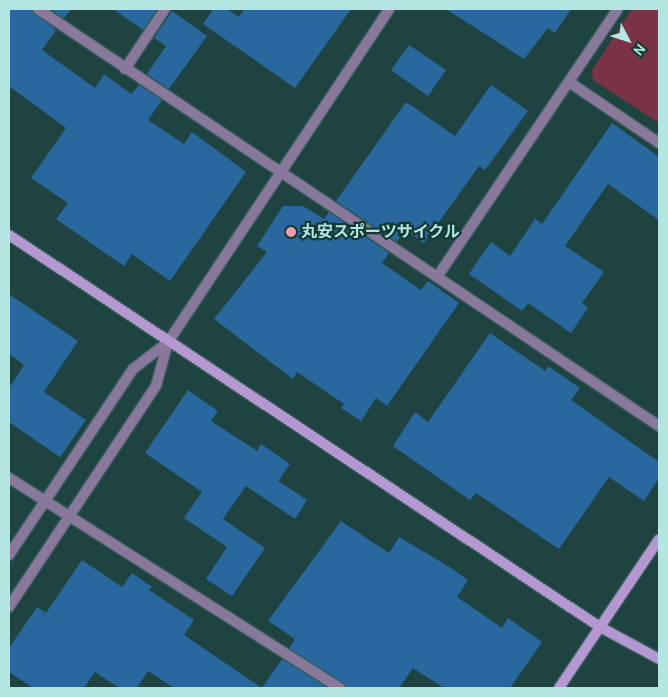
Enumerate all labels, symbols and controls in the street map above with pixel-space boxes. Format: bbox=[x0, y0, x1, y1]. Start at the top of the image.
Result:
north arrow bbox=[603, 15, 653, 65]
text: N bbox=[629, 40, 650, 59]
place label: 丸安スポーツサイクル bbox=[301, 222, 461, 242]
marker: 丸安スポーツサイクル bbox=[285, 226, 297, 238]

